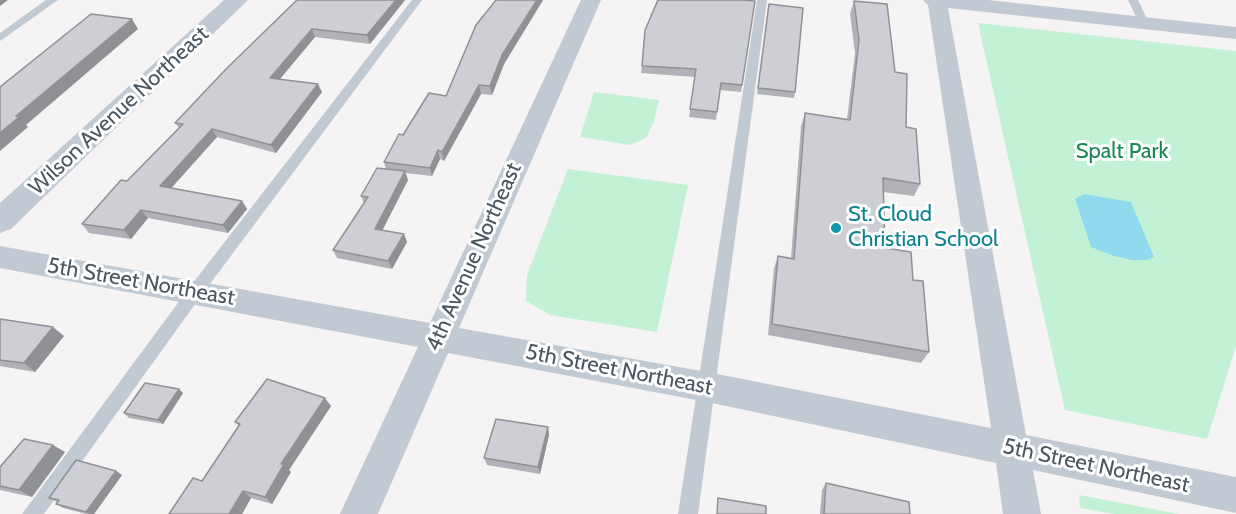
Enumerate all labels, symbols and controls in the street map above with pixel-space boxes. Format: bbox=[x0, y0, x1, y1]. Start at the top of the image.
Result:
street label: Wilson Avenue Northeast bbox=[24, 21, 214, 201]
park label: Spalt Park bbox=[1076, 139, 1168, 165]
street label: 4th Avenue Northeast bbox=[421, 159, 527, 355]
place label: St. Cloud Christian School bbox=[848, 202, 998, 254]
marker: St. Cloud Christian School bbox=[829, 221, 843, 235]
street label: 5th Street Northeast bbox=[45, 253, 237, 311]
street label: 5th Street Northeast bbox=[523, 339, 715, 401]
street label: 5th Street Northeast bbox=[1001, 433, 1191, 499]

